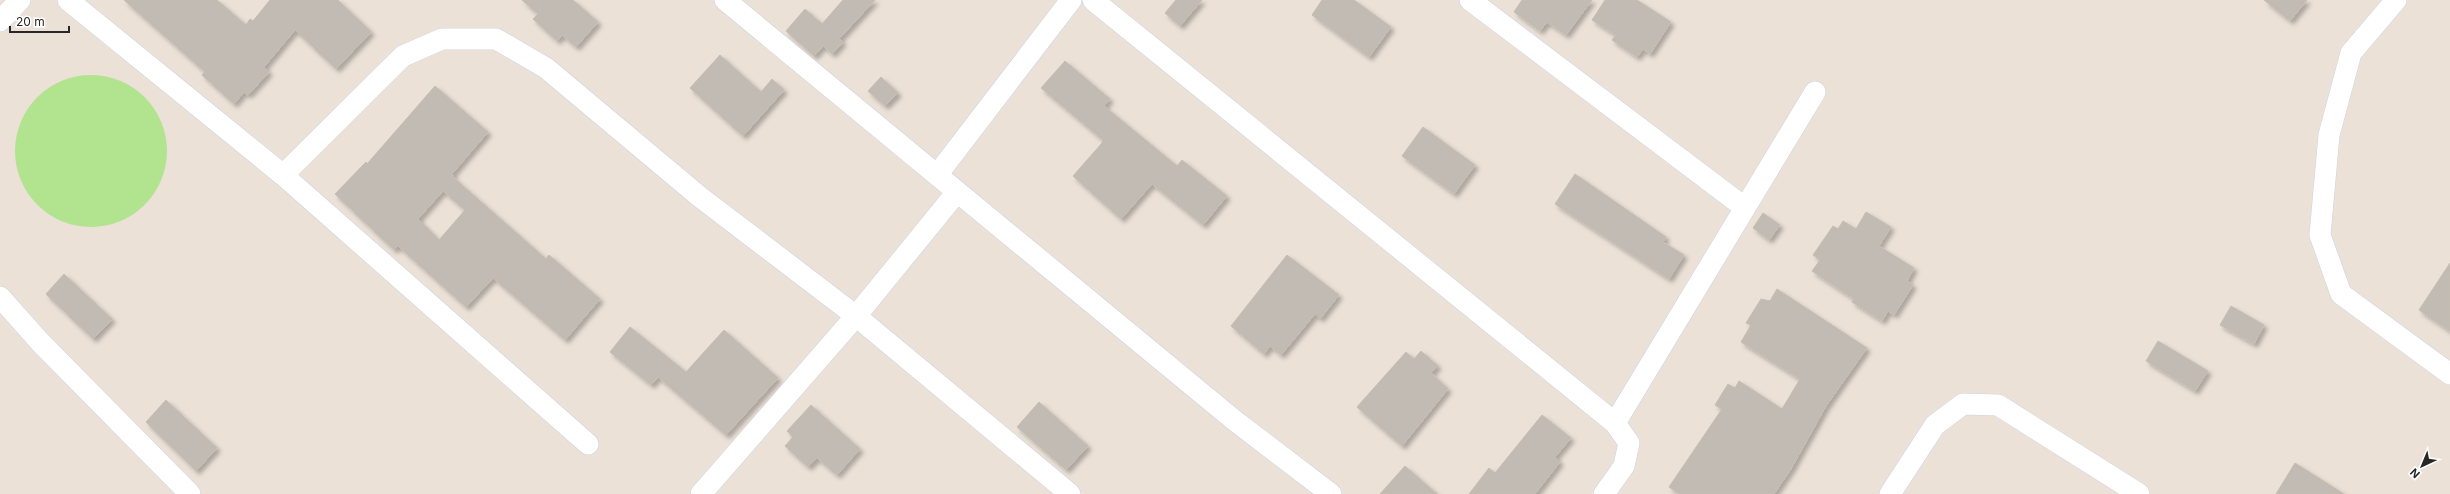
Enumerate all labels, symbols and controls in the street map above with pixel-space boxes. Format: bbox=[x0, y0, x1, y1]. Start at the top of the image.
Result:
scale bar bbox=[10, 8, 69, 34]
text: 20 m bbox=[16, 14, 45, 29]
north arrow bbox=[2402, 446, 2442, 486]
text: N bbox=[2407, 465, 2423, 481]

